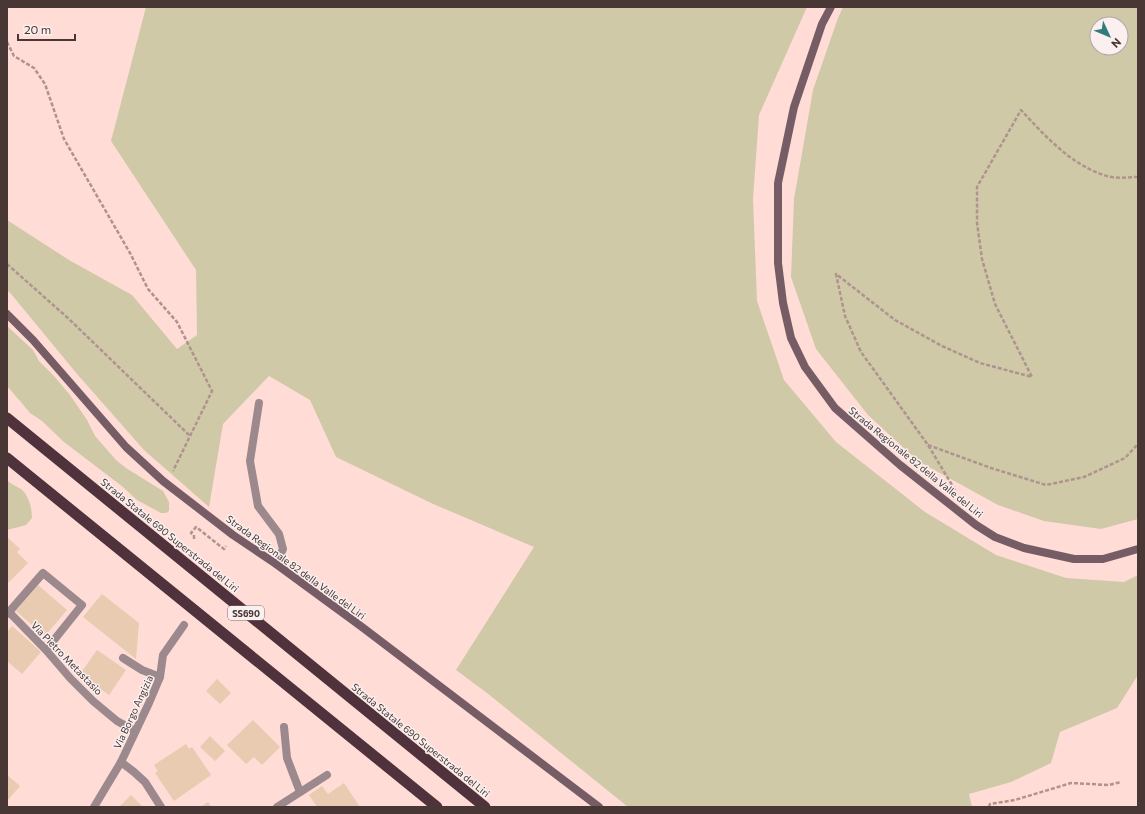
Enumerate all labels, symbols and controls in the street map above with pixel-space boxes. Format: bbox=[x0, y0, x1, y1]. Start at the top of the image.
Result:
scale bar bbox=[18, 16, 75, 42]
north arrow bbox=[1089, 16, 1129, 56]
text: 20 m bbox=[24, 22, 51, 36]
text: N bbox=[1109, 36, 1124, 51]
street label: Strada Regionale 82 della Valle del Liri bbox=[846, 404, 986, 520]
street label: Strada Statale 690 Superstrada del Liri bbox=[99, 476, 241, 594]
street label: Strada Regionale 82 della Valle del Liri bbox=[224, 512, 368, 622]
road number: SS690 bbox=[228, 606, 264, 620]
street label: Via Pietro Metastasio bbox=[29, 619, 105, 697]
street label: Via Borgo Angizia bbox=[111, 673, 155, 751]
street label: Strada Statale 690 Superstrada del Liri bbox=[350, 681, 492, 799]

